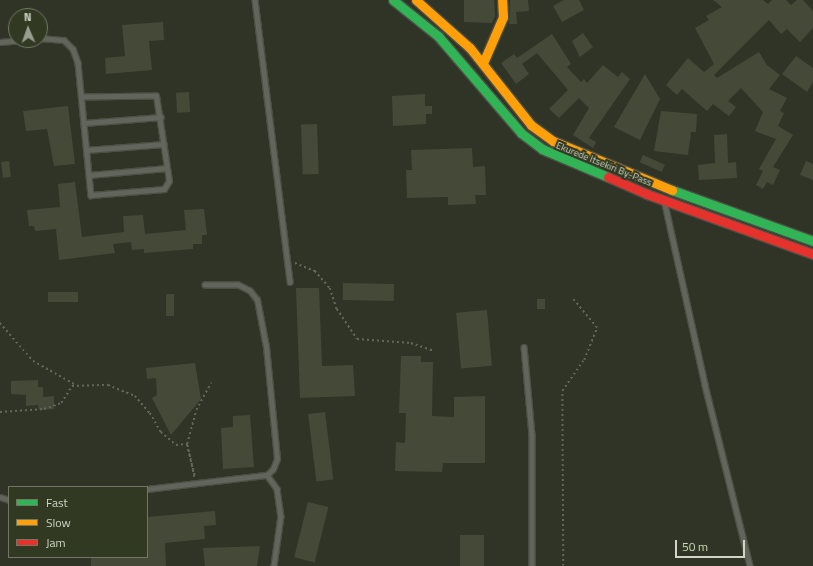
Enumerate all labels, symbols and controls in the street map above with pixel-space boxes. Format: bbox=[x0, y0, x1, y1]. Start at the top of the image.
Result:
north arrow bbox=[8, 8, 48, 48]
text: N bbox=[24, 9, 32, 25]
street label: Ekurede Itsekiri By-Pass bbox=[554, 139, 654, 189]
legend bbox=[8, 486, 148, 558]
text: Fast bbox=[46, 493, 68, 512]
text: Slow bbox=[46, 513, 71, 532]
scale bar bbox=[677, 532, 747, 558]
text: Jam bbox=[46, 533, 66, 552]
text: 50 m bbox=[682, 537, 708, 556]

